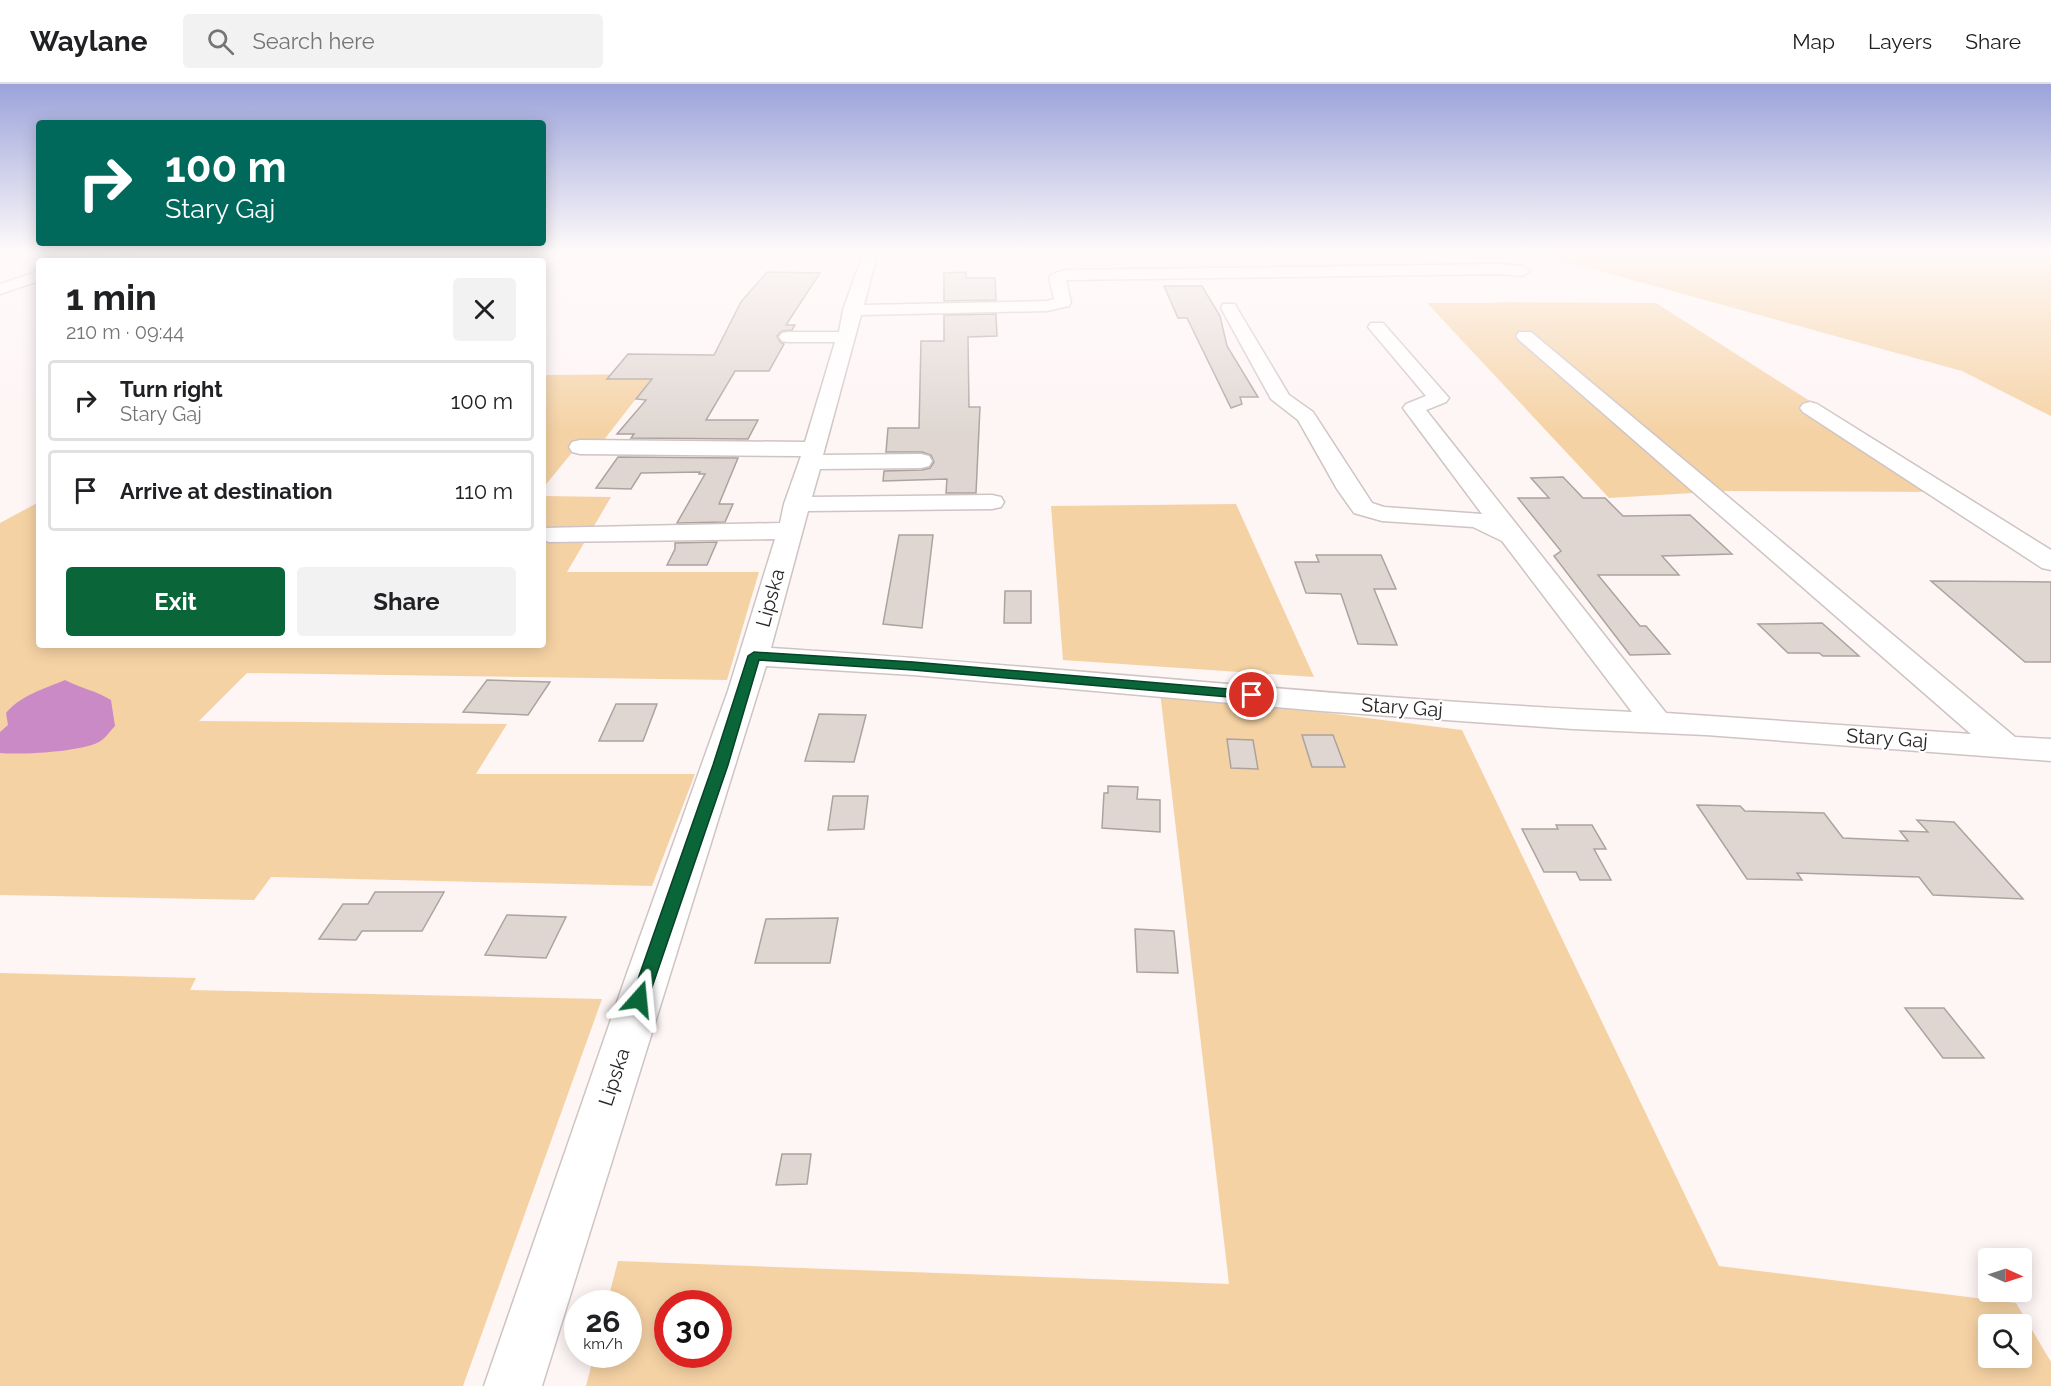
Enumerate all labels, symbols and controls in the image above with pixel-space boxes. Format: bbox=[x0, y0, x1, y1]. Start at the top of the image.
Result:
search box bbox=[183, 14, 603, 68]
text: Waylane bbox=[30, 25, 147, 58]
icon: search bbox=[204, 25, 237, 58]
text: Search here bbox=[252, 28, 375, 54]
text: Map bbox=[1792, 29, 1835, 54]
text: Layers bbox=[1868, 29, 1932, 54]
text: Share bbox=[1965, 29, 2021, 54]
text: 100 m bbox=[165, 143, 287, 192]
icon: right bbox=[66, 144, 144, 222]
text: Stary Gaj bbox=[165, 193, 275, 224]
text: 1 min bbox=[66, 276, 157, 318]
button: close bbox=[453, 278, 516, 341]
text: 210 m · 09:44 bbox=[66, 320, 184, 344]
text: Turn right bbox=[120, 376, 223, 402]
icon: right bbox=[69, 384, 102, 417]
text: 100 m bbox=[451, 388, 513, 414]
text: Stary Gaj bbox=[120, 402, 202, 426]
icon: arrive bbox=[69, 474, 102, 507]
text: Arrive at destination bbox=[120, 478, 333, 504]
text: 110 m bbox=[455, 478, 513, 504]
street label: Lipska bbox=[751, 566, 789, 630]
button: Exit bbox=[66, 567, 285, 636]
button: Share bbox=[297, 567, 516, 636]
pin bbox=[1226, 669, 1277, 720]
icon: arrive bbox=[1235, 678, 1268, 711]
street label: Stary Gaj bbox=[1360, 692, 1444, 722]
street label: Stary Gaj bbox=[1845, 723, 1929, 753]
position arrow bbox=[607, 967, 671, 1031]
street label: Lipska bbox=[593, 1045, 635, 1109]
north arrow bbox=[1978, 1248, 2032, 1302]
map controls bbox=[1978, 1248, 2032, 1368]
speed limit sign: 30 bbox=[654, 1290, 732, 1368]
text: 26 bbox=[585, 1304, 621, 1339]
button: search bbox=[1978, 1314, 2032, 1368]
text: km/h bbox=[583, 1335, 623, 1353]

